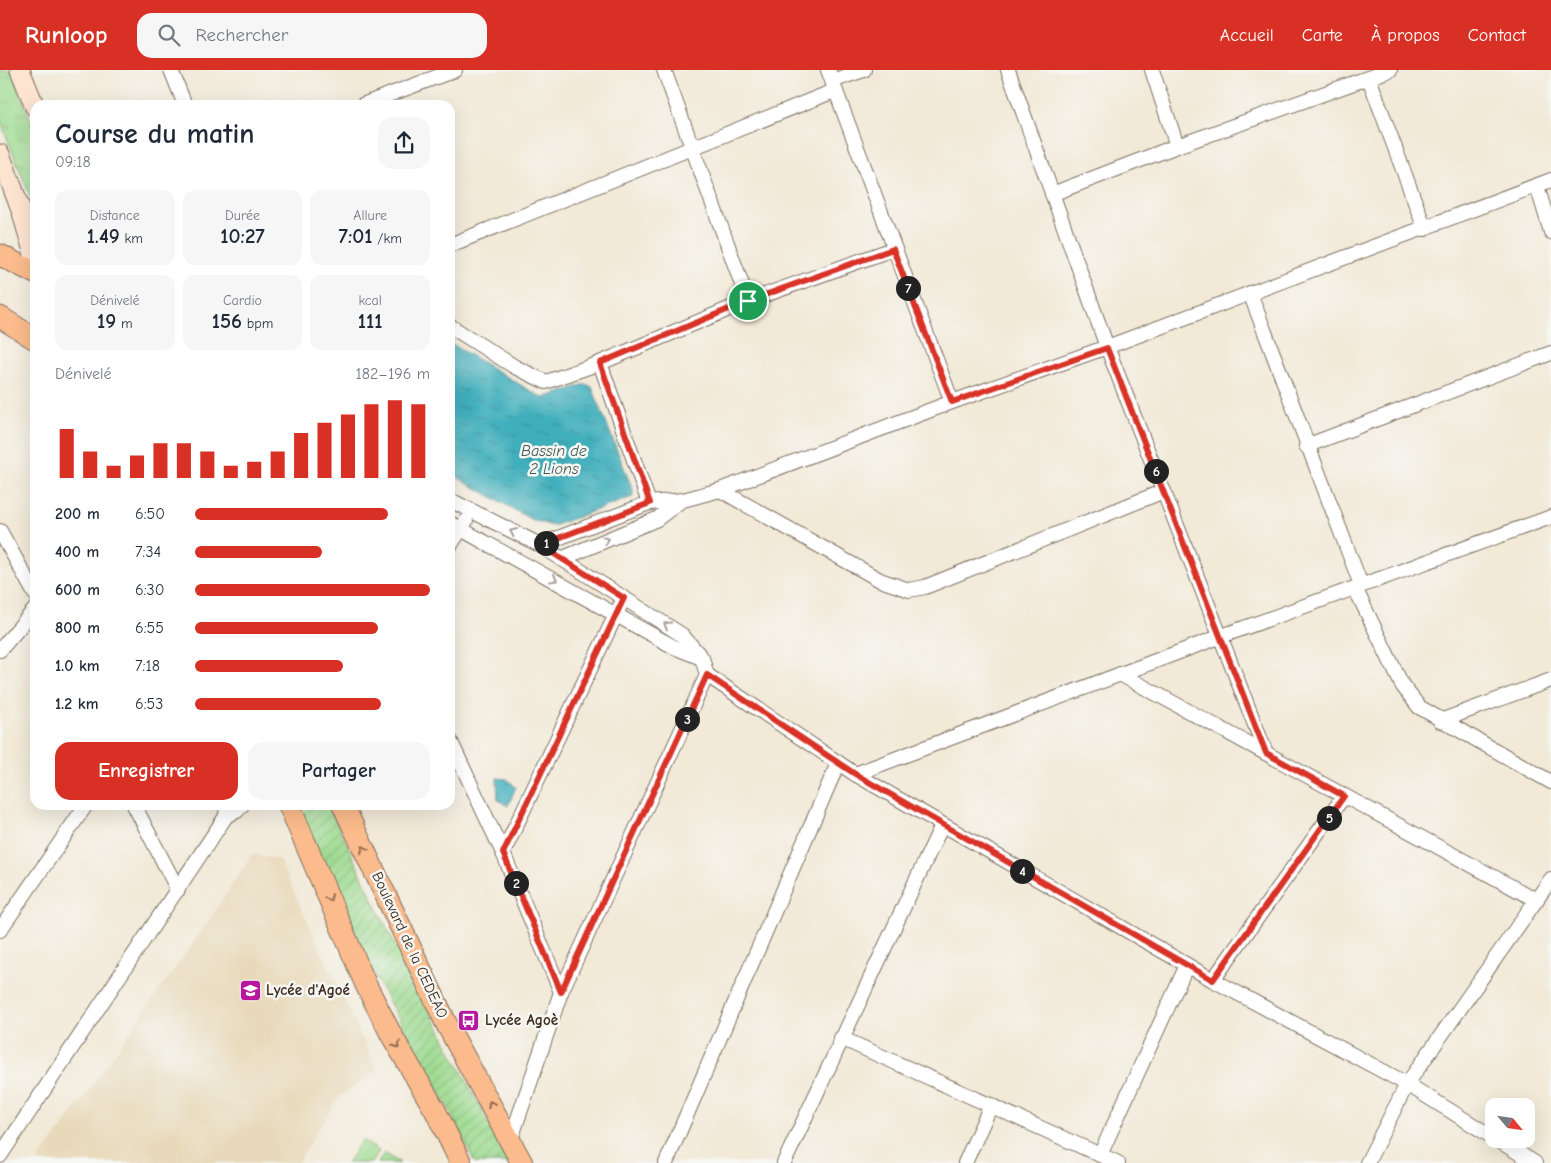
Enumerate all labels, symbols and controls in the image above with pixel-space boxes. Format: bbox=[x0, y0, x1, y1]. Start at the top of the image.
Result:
search box bbox=[137, 13, 487, 58]
text: Runloop bbox=[25, 21, 107, 49]
icon: search bbox=[155, 21, 183, 49]
text: Rechercher bbox=[195, 24, 288, 46]
text: Accueil bbox=[1220, 25, 1274, 46]
text: Carte bbox=[1302, 25, 1343, 46]
text: À propos bbox=[1371, 25, 1440, 46]
text: Contact bbox=[1468, 25, 1526, 46]
button: share bbox=[378, 117, 430, 169]
text: Course du matin bbox=[55, 118, 255, 150]
text: 09:18 bbox=[55, 153, 91, 171]
text: Distance bbox=[90, 207, 140, 224]
text: Durée bbox=[225, 207, 260, 224]
text: Allure bbox=[353, 207, 387, 224]
text: 1.49 bbox=[87, 224, 120, 248]
text: 10:27 bbox=[220, 224, 265, 248]
text: 7:01 bbox=[339, 224, 373, 248]
text: km bbox=[120, 230, 143, 247]
text: /km bbox=[373, 230, 402, 247]
pin: 7 bbox=[896, 276, 920, 300]
pin bbox=[727, 280, 769, 322]
text: 7 bbox=[905, 280, 912, 297]
icon: arrive bbox=[734, 287, 762, 315]
text: Dénivelé bbox=[90, 292, 140, 309]
text: Cardio bbox=[223, 292, 262, 309]
text: kcal bbox=[358, 292, 382, 309]
text: 19 bbox=[97, 309, 116, 333]
text: 156 bbox=[212, 309, 242, 333]
text: 111 bbox=[358, 309, 383, 333]
text: m bbox=[116, 315, 133, 332]
text: bpm bbox=[242, 315, 273, 332]
text: Dénivelé bbox=[55, 365, 111, 383]
text: 182–196 m bbox=[355, 365, 430, 383]
water label: Bassin de 2 Lions bbox=[521, 442, 587, 478]
pin: 6 bbox=[1144, 458, 1168, 484]
text: 6 bbox=[1153, 463, 1160, 480]
text: 200 m bbox=[55, 505, 100, 523]
text: 6:50 bbox=[135, 505, 165, 523]
one-way arrow bbox=[509, 527, 518, 538]
pin: 1 bbox=[534, 530, 558, 556]
text: 1 bbox=[544, 535, 549, 552]
one-way arrow bbox=[601, 535, 610, 546]
text: 400 m bbox=[55, 543, 99, 561]
text: 7:34 bbox=[135, 543, 161, 561]
one-way arrow bbox=[549, 573, 558, 583]
text: 600 m bbox=[55, 581, 100, 599]
text: 6:30 bbox=[135, 581, 164, 599]
text: 800 m bbox=[55, 619, 100, 637]
text: 6:55 bbox=[135, 619, 164, 637]
one-way arrow bbox=[663, 622, 672, 632]
text: 1.0 km bbox=[55, 657, 100, 675]
text: 7:18 bbox=[135, 657, 160, 675]
text: 1.2 km bbox=[55, 695, 98, 713]
text: 6:53 bbox=[135, 695, 163, 713]
pin: 3 bbox=[674, 706, 700, 732]
text: 3 bbox=[684, 711, 691, 728]
button: Enregistrer bbox=[55, 742, 238, 800]
button: Partager bbox=[248, 742, 430, 800]
pin: 5 bbox=[1316, 806, 1342, 830]
text: 5 bbox=[1326, 810, 1333, 827]
one-way arrow bbox=[360, 845, 370, 854]
pin: 4 bbox=[1010, 858, 1034, 884]
text: 4 bbox=[1019, 863, 1026, 880]
street label: Boulevard de la CEDEAO bbox=[368, 869, 452, 1021]
pin: 2 bbox=[504, 870, 528, 896]
text: 2 bbox=[513, 875, 520, 892]
one-way arrow bbox=[323, 893, 334, 902]
school or university icon: Lycée d'Agoé bbox=[238, 978, 262, 1002]
place label: Lycée d'Agoé bbox=[266, 981, 350, 999]
bus stop icon: Lycée Agoè bbox=[457, 1008, 481, 1032]
place label: Lycée Agoè bbox=[485, 1011, 558, 1029]
one-way arrow bbox=[391, 1040, 401, 1049]
north arrow bbox=[1485, 1098, 1535, 1148]
map controls bbox=[1485, 1098, 1535, 1148]
one-way arrow bbox=[487, 1101, 497, 1110]

